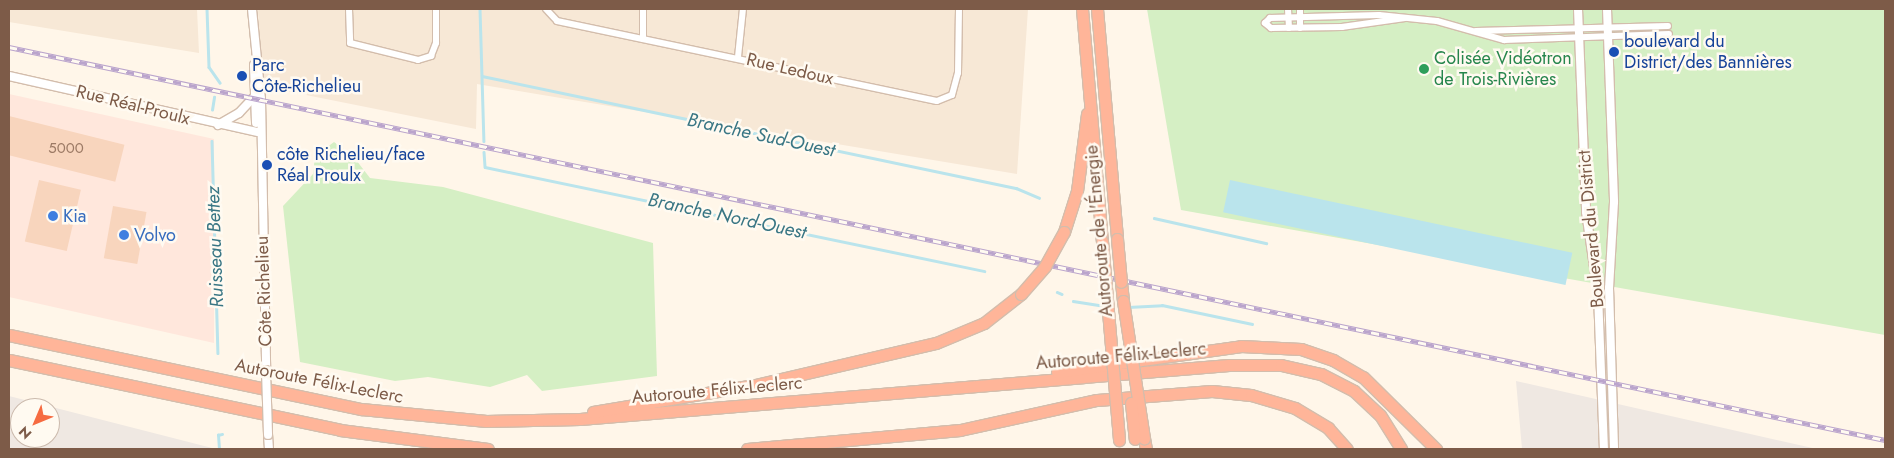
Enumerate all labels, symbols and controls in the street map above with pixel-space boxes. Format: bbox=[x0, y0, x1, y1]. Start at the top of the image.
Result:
place label: boulevard du District/des Bannières bbox=[1624, 31, 1792, 74]
marker: boulevard du District/des Bannières bbox=[1608, 46, 1620, 58]
place label: Colisée Vidéotron de Trois-Rivières bbox=[1434, 48, 1572, 90]
street label: Rue Ledoux bbox=[744, 49, 836, 89]
place label: Parc Côte-Richelieu bbox=[252, 55, 361, 98]
marker: Colisée Vidéotron de Trois-Rivières bbox=[1418, 63, 1430, 75]
marker: Parc Côte-Richelieu bbox=[236, 70, 248, 82]
street label: Rue Réal-Proulx bbox=[74, 80, 192, 130]
water label: Branche Sud-Ouest bbox=[685, 108, 837, 162]
house number: 5000 bbox=[48, 140, 84, 158]
place label: côte Richelieu/face Réal Proulx bbox=[277, 144, 425, 186]
street label: Autoroute de l'Énergie bbox=[1081, 144, 1117, 318]
street label: Boulevard du District bbox=[1573, 149, 1609, 309]
marker: côte Richelieu/face Réal Proulx bbox=[261, 159, 273, 171]
water label: Ruisseau Bettez bbox=[201, 186, 229, 308]
water label: Branche Nord-Ouest bbox=[646, 188, 808, 244]
place label: Kia bbox=[63, 205, 87, 227]
marker: Kia bbox=[47, 210, 59, 222]
place label: Volvo bbox=[134, 224, 176, 246]
marker: Volvo bbox=[118, 229, 130, 241]
street label: Côte Richelieu bbox=[251, 235, 277, 347]
street label: Autoroute Félix-Leclerc bbox=[1035, 338, 1207, 374]
street label: Autoroute Félix-Leclerc bbox=[233, 354, 405, 408]
street label: Autoroute Félix-Leclerc bbox=[631, 372, 803, 408]
north arrow bbox=[10, 398, 60, 448]
text: N bbox=[14, 422, 36, 444]

